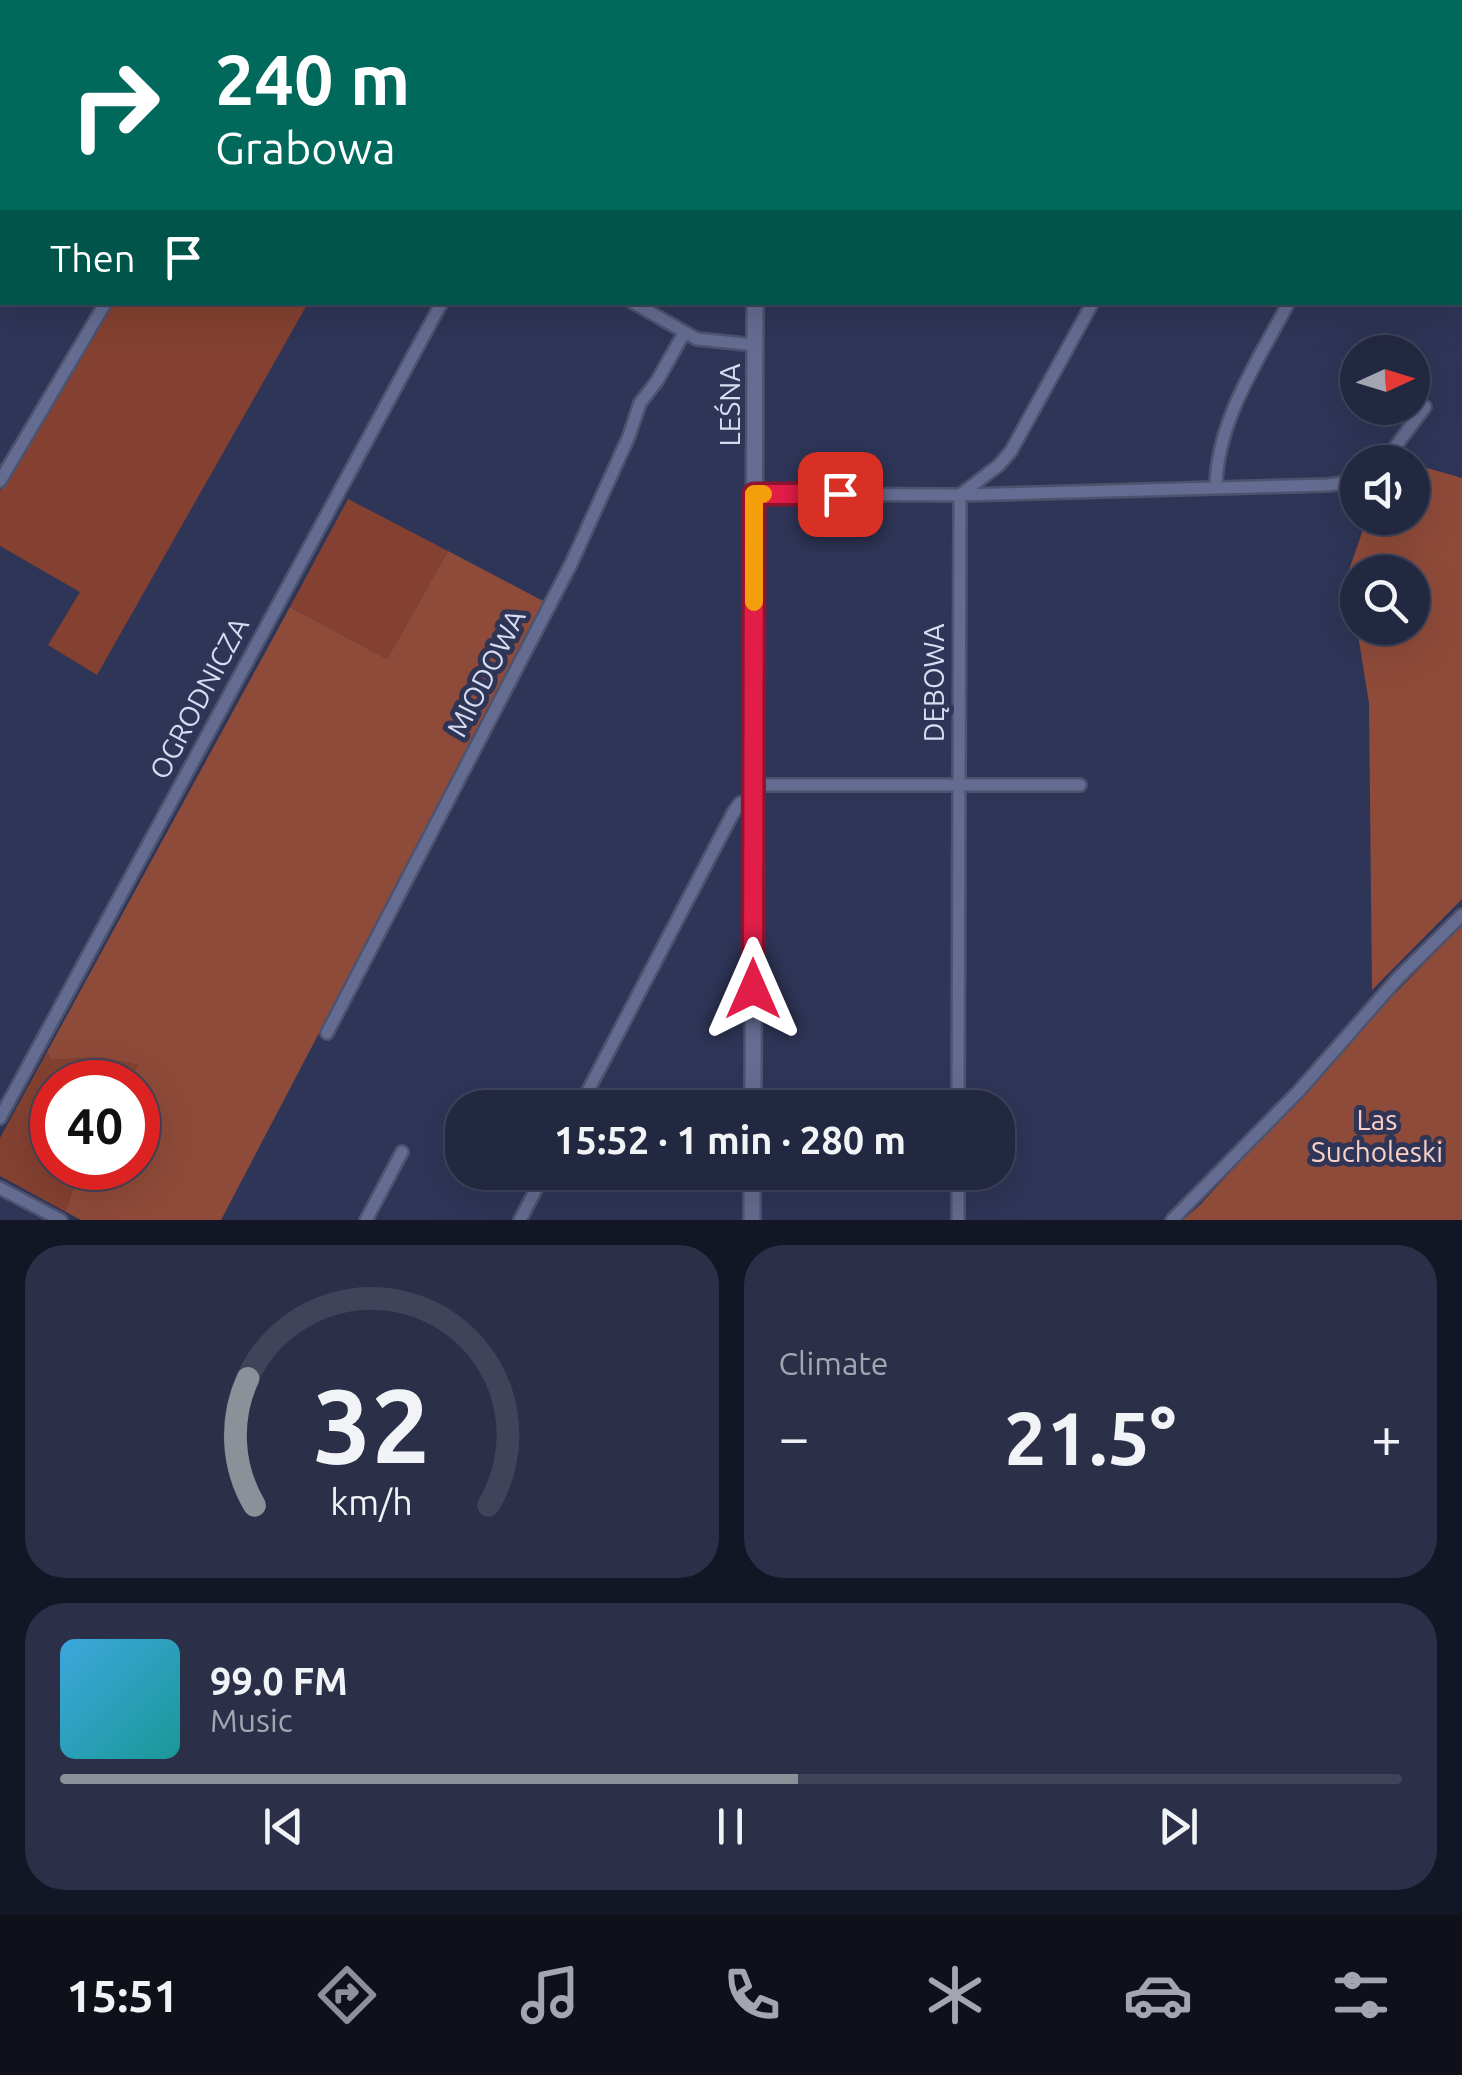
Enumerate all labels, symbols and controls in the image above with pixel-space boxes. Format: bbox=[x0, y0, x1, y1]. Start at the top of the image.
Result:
icon: right bbox=[50, 40, 180, 170]
text: 240 m bbox=[215, 40, 410, 118]
text: Grabowa bbox=[215, 122, 396, 173]
icon: arrive bbox=[156, 230, 211, 285]
text: Then bbox=[50, 237, 136, 279]
north arrow bbox=[1340, 335, 1430, 425]
map controls bbox=[1340, 335, 1430, 645]
street label: LEŚNA bbox=[713, 364, 745, 446]
button: sound bbox=[1340, 445, 1430, 535]
pin bbox=[798, 452, 883, 537]
icon: arrive bbox=[813, 467, 868, 522]
button: search bbox=[1340, 555, 1430, 645]
street label: MIODOWA bbox=[440, 604, 531, 741]
street label: OGRODNICZA bbox=[143, 612, 254, 784]
street label: DĘBOWA bbox=[918, 624, 949, 742]
position arrow bbox=[701, 937, 805, 1041]
speed limit sign: 40 bbox=[30, 1060, 160, 1190]
park label: Las Sucholeski bbox=[1311, 1104, 1443, 1167]
text: 15:52 · 1 min · 280 m bbox=[554, 1119, 906, 1161]
text: Climate bbox=[779, 1345, 889, 1381]
text: 32 bbox=[313, 1366, 430, 1483]
text: 21.5° bbox=[1004, 1395, 1176, 1479]
text: − bbox=[779, 1406, 810, 1467]
text: + bbox=[1371, 1406, 1402, 1467]
text: km/h bbox=[330, 1482, 413, 1522]
text: 99.0 FM bbox=[210, 1660, 348, 1702]
text: Music bbox=[210, 1702, 293, 1738]
icon: previous bbox=[256, 1799, 311, 1854]
icon: pause bbox=[703, 1799, 758, 1854]
icon: next bbox=[1151, 1799, 1206, 1854]
icon: directions bbox=[312, 1960, 382, 2030]
icon: music bbox=[515, 1960, 585, 2030]
icon: phone bbox=[717, 1960, 787, 2030]
icon: climate bbox=[920, 1960, 990, 2030]
icon: car bbox=[1123, 1960, 1193, 2030]
icon: filters bbox=[1326, 1960, 1396, 2030]
text: 15:51 bbox=[66, 1970, 179, 2021]

